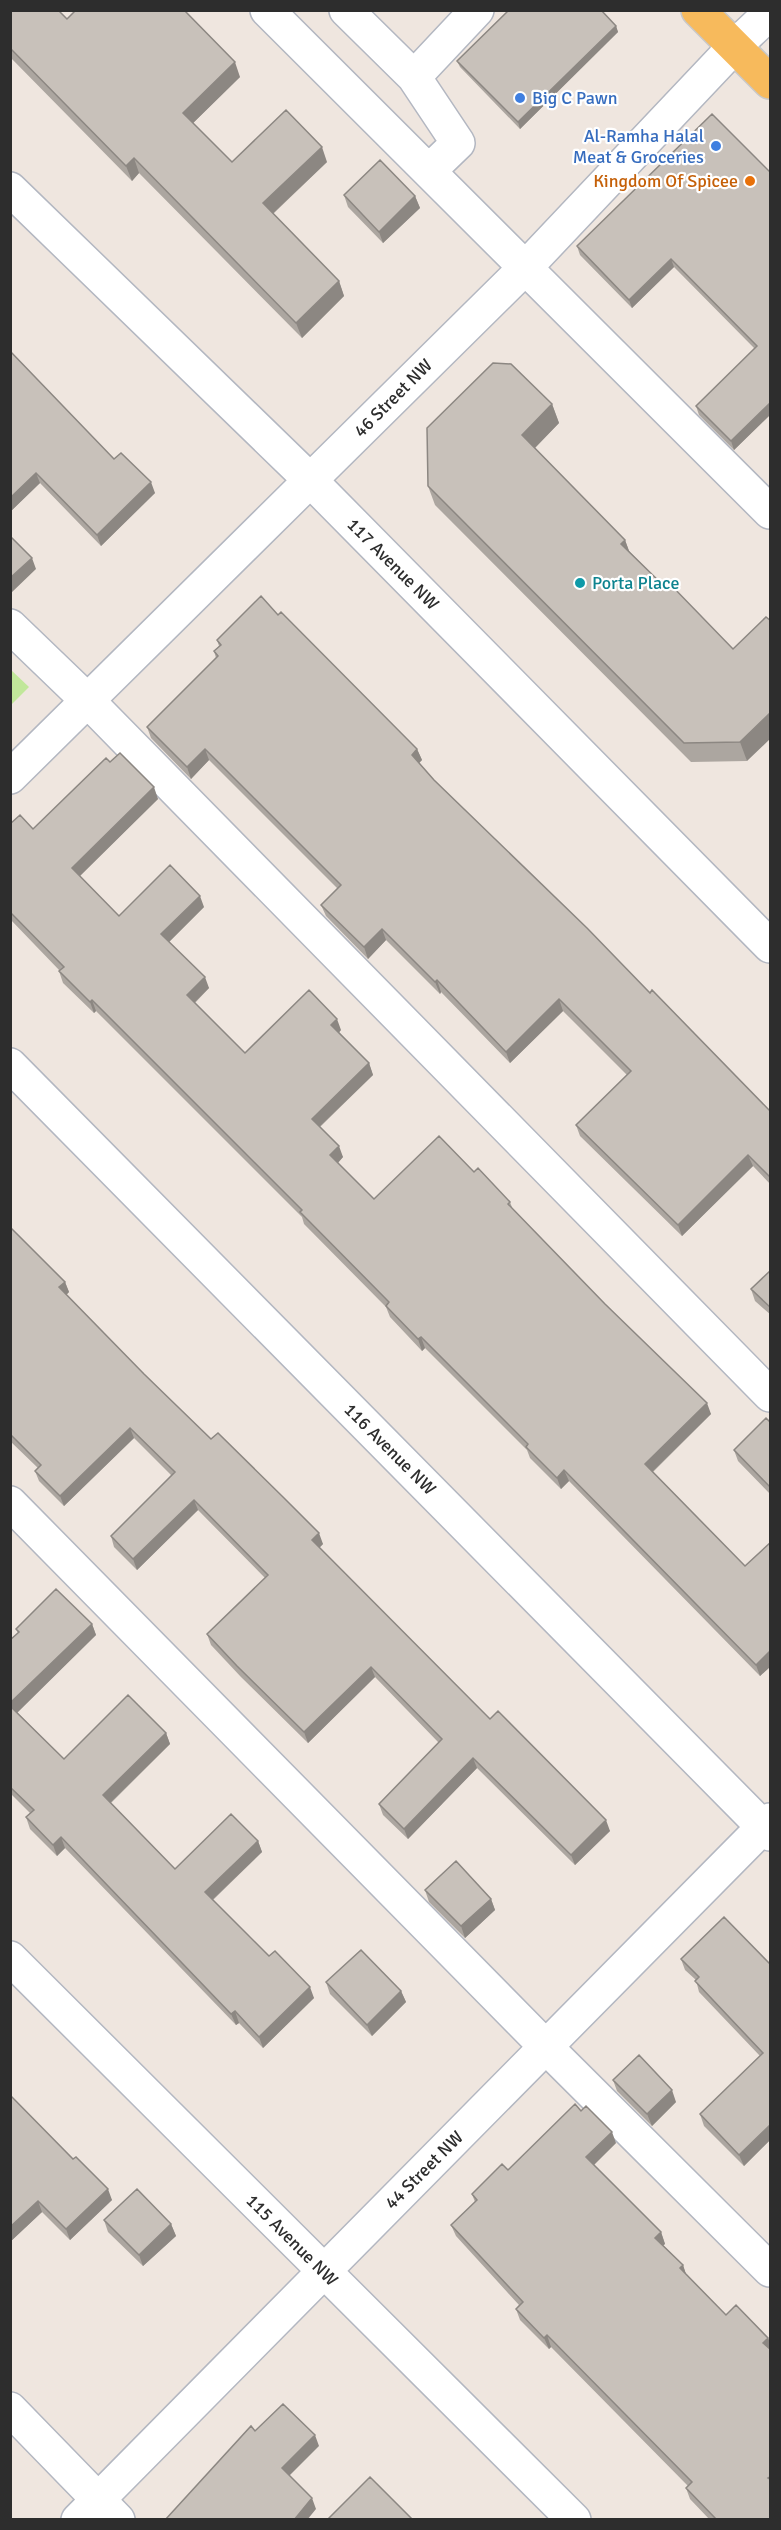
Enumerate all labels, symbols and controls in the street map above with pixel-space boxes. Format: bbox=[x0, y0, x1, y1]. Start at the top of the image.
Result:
place label: Big C Pawn bbox=[532, 87, 618, 109]
marker: Big C Pawn bbox=[513, 91, 527, 105]
place label: Al-Ramha Halal Meat & Groceries bbox=[573, 125, 704, 168]
marker: Al-Ramha Halal Meat & Groceries bbox=[709, 139, 723, 153]
place label: Kingdom Of Spicee bbox=[593, 170, 738, 192]
marker: Kingdom Of Spicee bbox=[743, 174, 757, 188]
street label: 46 Street NW bbox=[349, 354, 437, 442]
street label: 117 Avenue NW bbox=[342, 513, 444, 615]
place label: Porta Place bbox=[592, 572, 679, 594]
marker: Porta Place bbox=[573, 576, 587, 590]
street label: 116 Avenue NW bbox=[339, 1398, 441, 1500]
street label: 44 Street NW bbox=[380, 2126, 468, 2214]
street label: 115 Avenue NW bbox=[241, 2189, 343, 2291]

